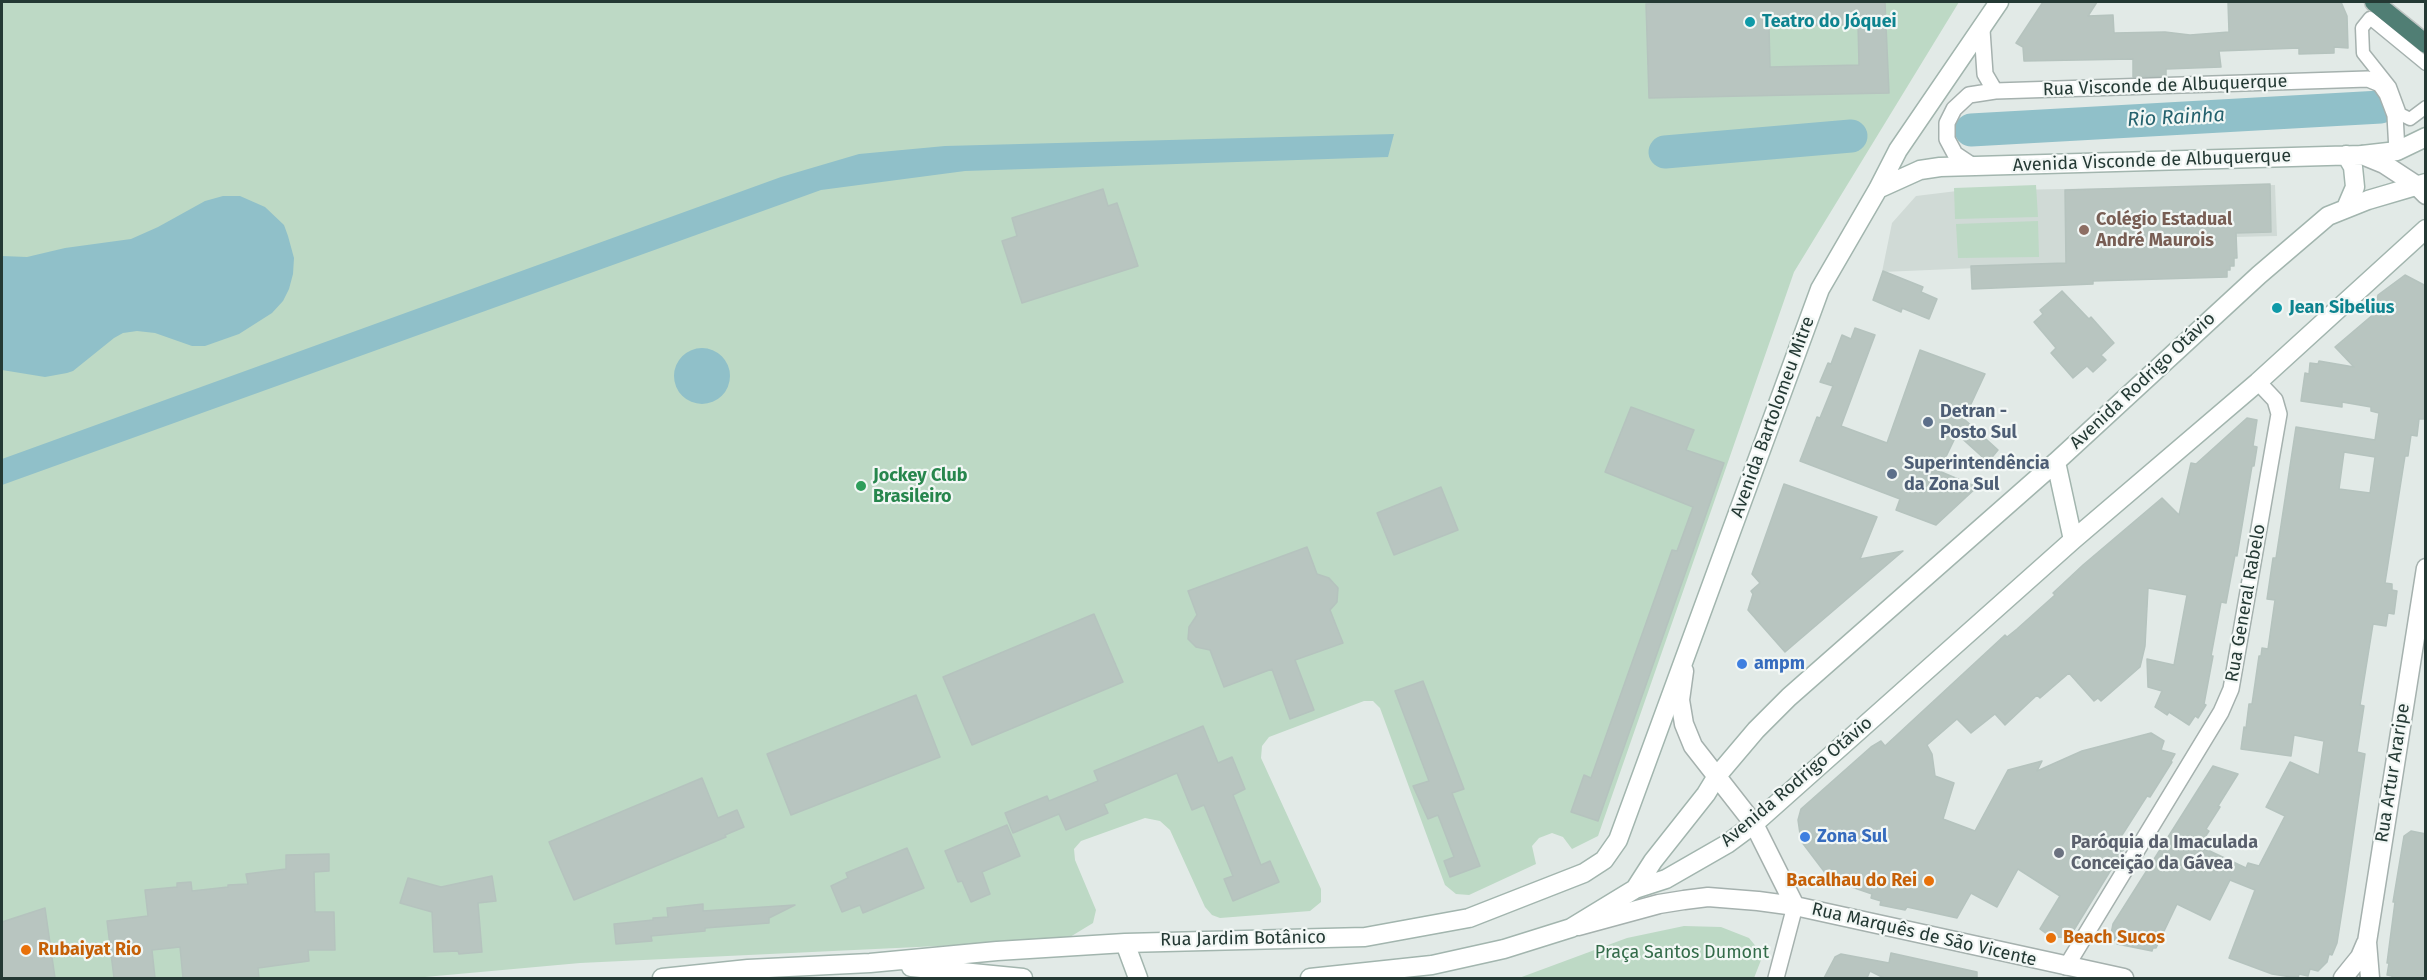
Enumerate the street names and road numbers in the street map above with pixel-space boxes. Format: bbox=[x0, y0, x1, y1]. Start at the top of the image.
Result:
street label: Rua Visconde de Albuquerque bbox=[2042, 71, 2288, 101]
street label: Avenida Visconde de Albuquerque bbox=[2012, 145, 2292, 177]
street label: Avenida Rodrigo Otávio bbox=[2066, 308, 2220, 454]
street label: Avenida Bartolomeu Mitre bbox=[1727, 314, 1819, 520]
street label: Rua General Rabelo bbox=[2221, 522, 2271, 684]
street label: Rua Artur Araripe bbox=[2371, 702, 2415, 844]
street label: Avenida Rodrigo Otávio bbox=[1717, 712, 1877, 852]
street label: Rua Marquês de São Vicente bbox=[1809, 899, 2039, 971]
street label: Rua Jardim Botânico bbox=[1160, 927, 1326, 951]

